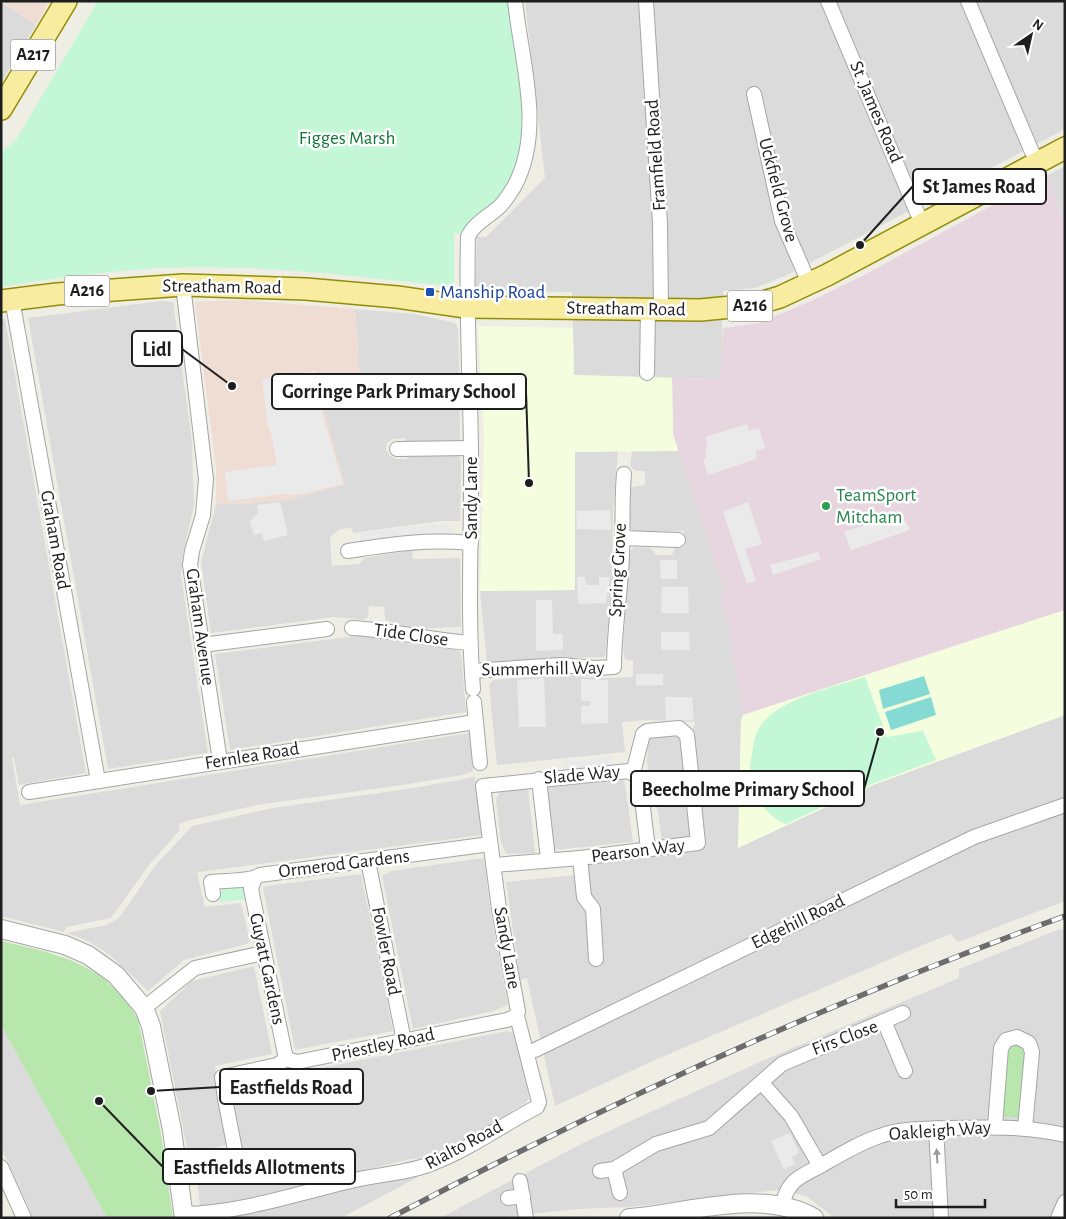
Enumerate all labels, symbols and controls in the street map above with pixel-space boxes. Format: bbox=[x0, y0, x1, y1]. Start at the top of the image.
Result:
north arrow bbox=[1006, 10, 1056, 60]
text: N bbox=[1030, 17, 1046, 34]
road number: A217 bbox=[10, 40, 56, 70]
street label: St .James Road bbox=[846, 58, 906, 166]
street label: Framfield Road bbox=[643, 98, 669, 211]
park label: Figges Marsh bbox=[299, 129, 395, 148]
street label: Uckfield Grove bbox=[755, 136, 801, 244]
callout: St James Road bbox=[913, 169, 1046, 204]
text: St James Road bbox=[922, 177, 1036, 197]
road number: A216 bbox=[64, 276, 110, 306]
street label: Streatham Road bbox=[162, 276, 282, 298]
place label: Manship Road bbox=[440, 283, 545, 302]
marker: Manship Road bbox=[424, 286, 436, 298]
road number: A216 bbox=[728, 290, 772, 322]
street label: Streatham Road bbox=[566, 298, 686, 320]
callout: Lidl bbox=[132, 331, 182, 366]
text: Lidl bbox=[142, 340, 172, 360]
callout: Gorringe Park Primary School bbox=[272, 374, 526, 409]
text: Gorringe Park Primary School bbox=[282, 382, 516, 402]
street label: Sandy Lane bbox=[462, 456, 481, 540]
place label: TeamSport Mitcham bbox=[836, 486, 916, 527]
street label: Graham Road bbox=[37, 489, 73, 591]
marker: TeamSport Mitcham bbox=[820, 500, 832, 512]
street label: Spring Grove bbox=[606, 523, 630, 617]
street label: Graham Avenue bbox=[182, 567, 218, 687]
street label: Tide Close bbox=[372, 620, 450, 650]
street label: Summerhill Way bbox=[481, 658, 605, 680]
street label: Fernlea Road bbox=[203, 739, 301, 773]
street label: Slade Way bbox=[543, 762, 621, 788]
callout: Beecholme Primary School bbox=[631, 771, 864, 806]
text: Beecholme Primary School bbox=[641, 780, 855, 800]
street label: Pearson Way bbox=[590, 836, 686, 866]
street label: Ormerod Gardens bbox=[277, 847, 411, 881]
street label: Edgehill Road bbox=[748, 891, 848, 953]
street label: Fowler Road bbox=[368, 905, 404, 997]
street label: Sandy Lane bbox=[490, 905, 524, 991]
street label: Guyatt Gardens bbox=[246, 911, 288, 1027]
street label: Firs Close bbox=[809, 1017, 881, 1059]
street label: Priestley Road bbox=[330, 1025, 436, 1065]
callout: Eastfields Road bbox=[220, 1069, 363, 1104]
text: Eastfields Road bbox=[230, 1078, 353, 1098]
street label: Rialto Road bbox=[422, 1117, 506, 1173]
street label: Oakleigh Way bbox=[888, 1118, 992, 1144]
one-way arrow bbox=[933, 1147, 941, 1163]
callout: Eastfields Allotments bbox=[163, 1149, 355, 1184]
text: Eastfields Allotments bbox=[173, 1158, 345, 1178]
scale bar bbox=[896, 1176, 985, 1208]
text: 50 m bbox=[904, 1187, 933, 1202]

